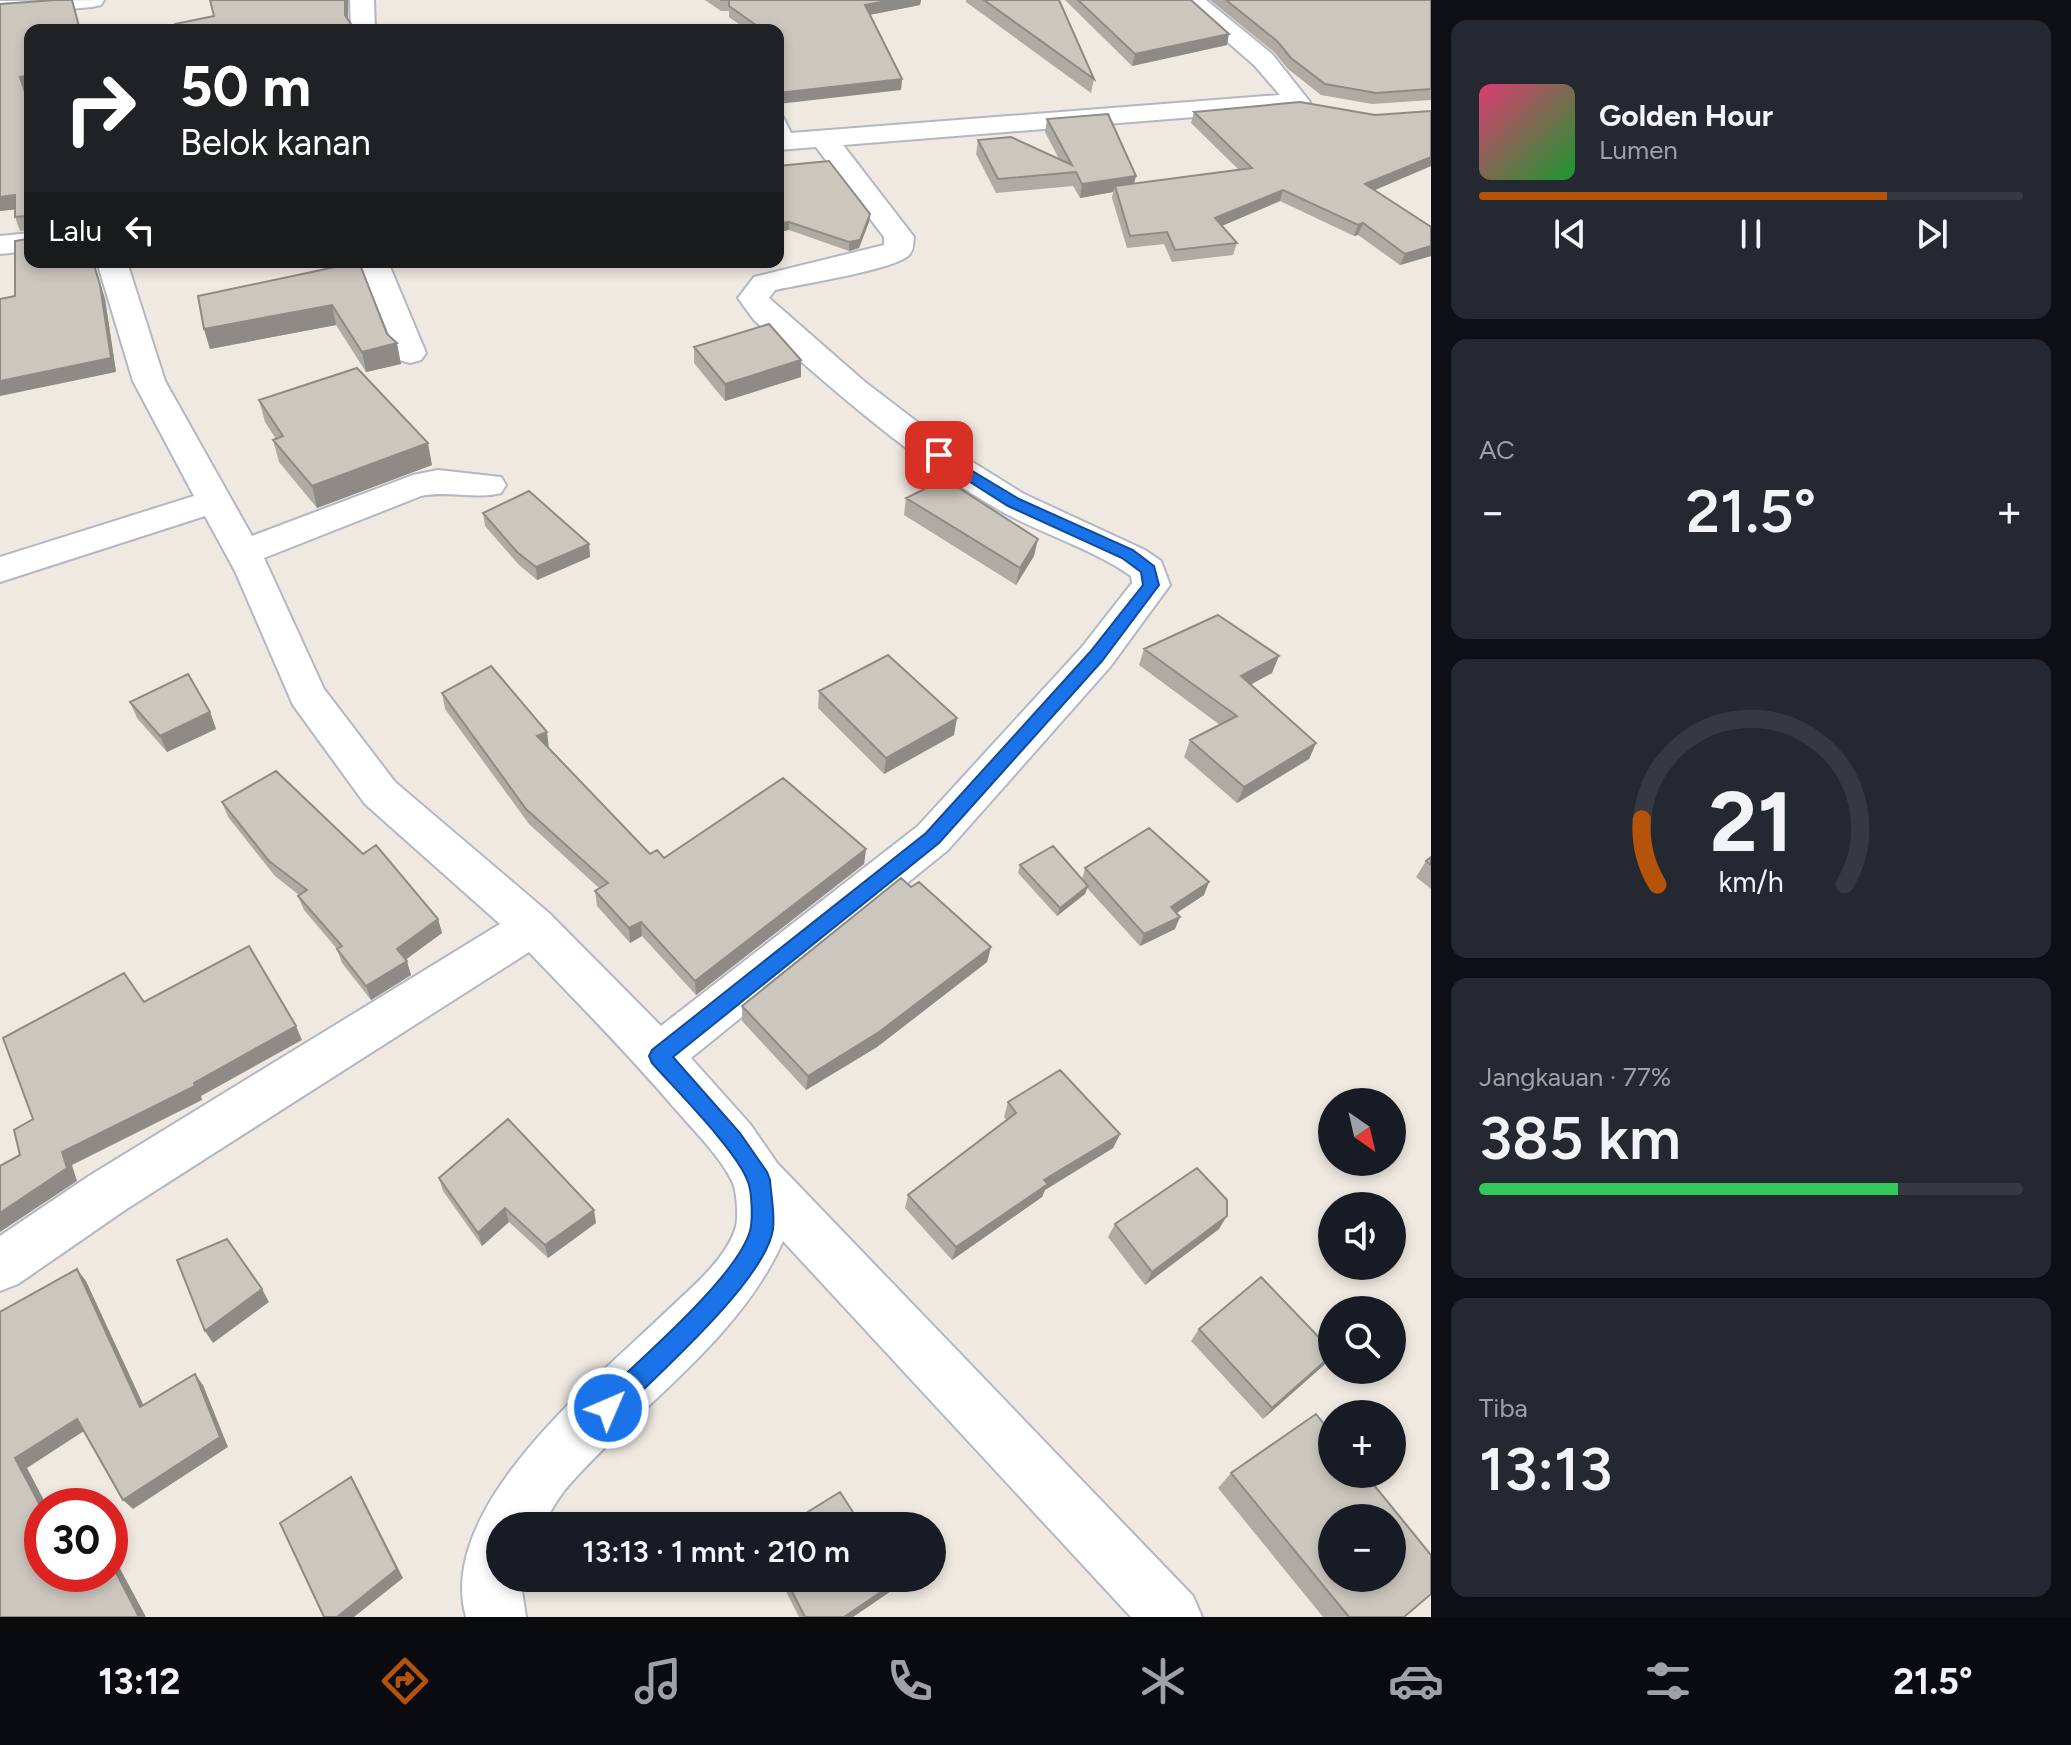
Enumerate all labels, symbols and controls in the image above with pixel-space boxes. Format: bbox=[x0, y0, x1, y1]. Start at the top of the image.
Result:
text: 50 m bbox=[180, 53, 311, 120]
icon: right bbox=[48, 56, 152, 160]
text: Golden Hour bbox=[1599, 97, 1773, 134]
text: Belok kanan bbox=[180, 121, 371, 164]
text: Lumen bbox=[1599, 134, 1678, 166]
icon: left bbox=[118, 208, 162, 252]
text: Lalu bbox=[48, 212, 102, 249]
icon: previous bbox=[1548, 212, 1592, 256]
icon: pause bbox=[1729, 212, 1773, 256]
icon: next bbox=[1910, 212, 1954, 256]
pin bbox=[905, 421, 973, 489]
icon: arrive bbox=[917, 433, 961, 477]
text: AC bbox=[1479, 434, 1515, 466]
text: 21.5° bbox=[1686, 475, 1816, 547]
text: − bbox=[1479, 485, 1506, 538]
text: + bbox=[1996, 485, 2023, 538]
text: 21 bbox=[1709, 771, 1793, 871]
text: km/h bbox=[1718, 865, 1784, 899]
text: Jangkauan · 77% bbox=[1479, 1061, 1671, 1093]
north arrow bbox=[1318, 1088, 1406, 1176]
map controls bbox=[1318, 1088, 1406, 1592]
text: 385 km bbox=[1479, 1102, 1681, 1174]
button: sound bbox=[1318, 1192, 1406, 1280]
button: search bbox=[1318, 1296, 1406, 1384]
position arrow bbox=[566, 1366, 650, 1450]
text: Tiba bbox=[1479, 1392, 1528, 1424]
button: + bbox=[1318, 1400, 1406, 1488]
text: 13:13 bbox=[1479, 1433, 1612, 1505]
speed limit sign: 30 bbox=[24, 1488, 128, 1592]
button: − bbox=[1318, 1504, 1406, 1592]
text: 13:13 · 1 mnt · 210 m bbox=[582, 1533, 850, 1570]
icon: directions bbox=[377, 1653, 433, 1709]
icon: music bbox=[630, 1653, 686, 1709]
icon: phone bbox=[882, 1653, 938, 1709]
icon: climate bbox=[1135, 1653, 1191, 1709]
icon: car bbox=[1388, 1653, 1444, 1709]
icon: filters bbox=[1640, 1653, 1696, 1709]
text: 13:12 bbox=[98, 1660, 180, 1703]
text: 21.5° bbox=[1893, 1660, 1973, 1703]

